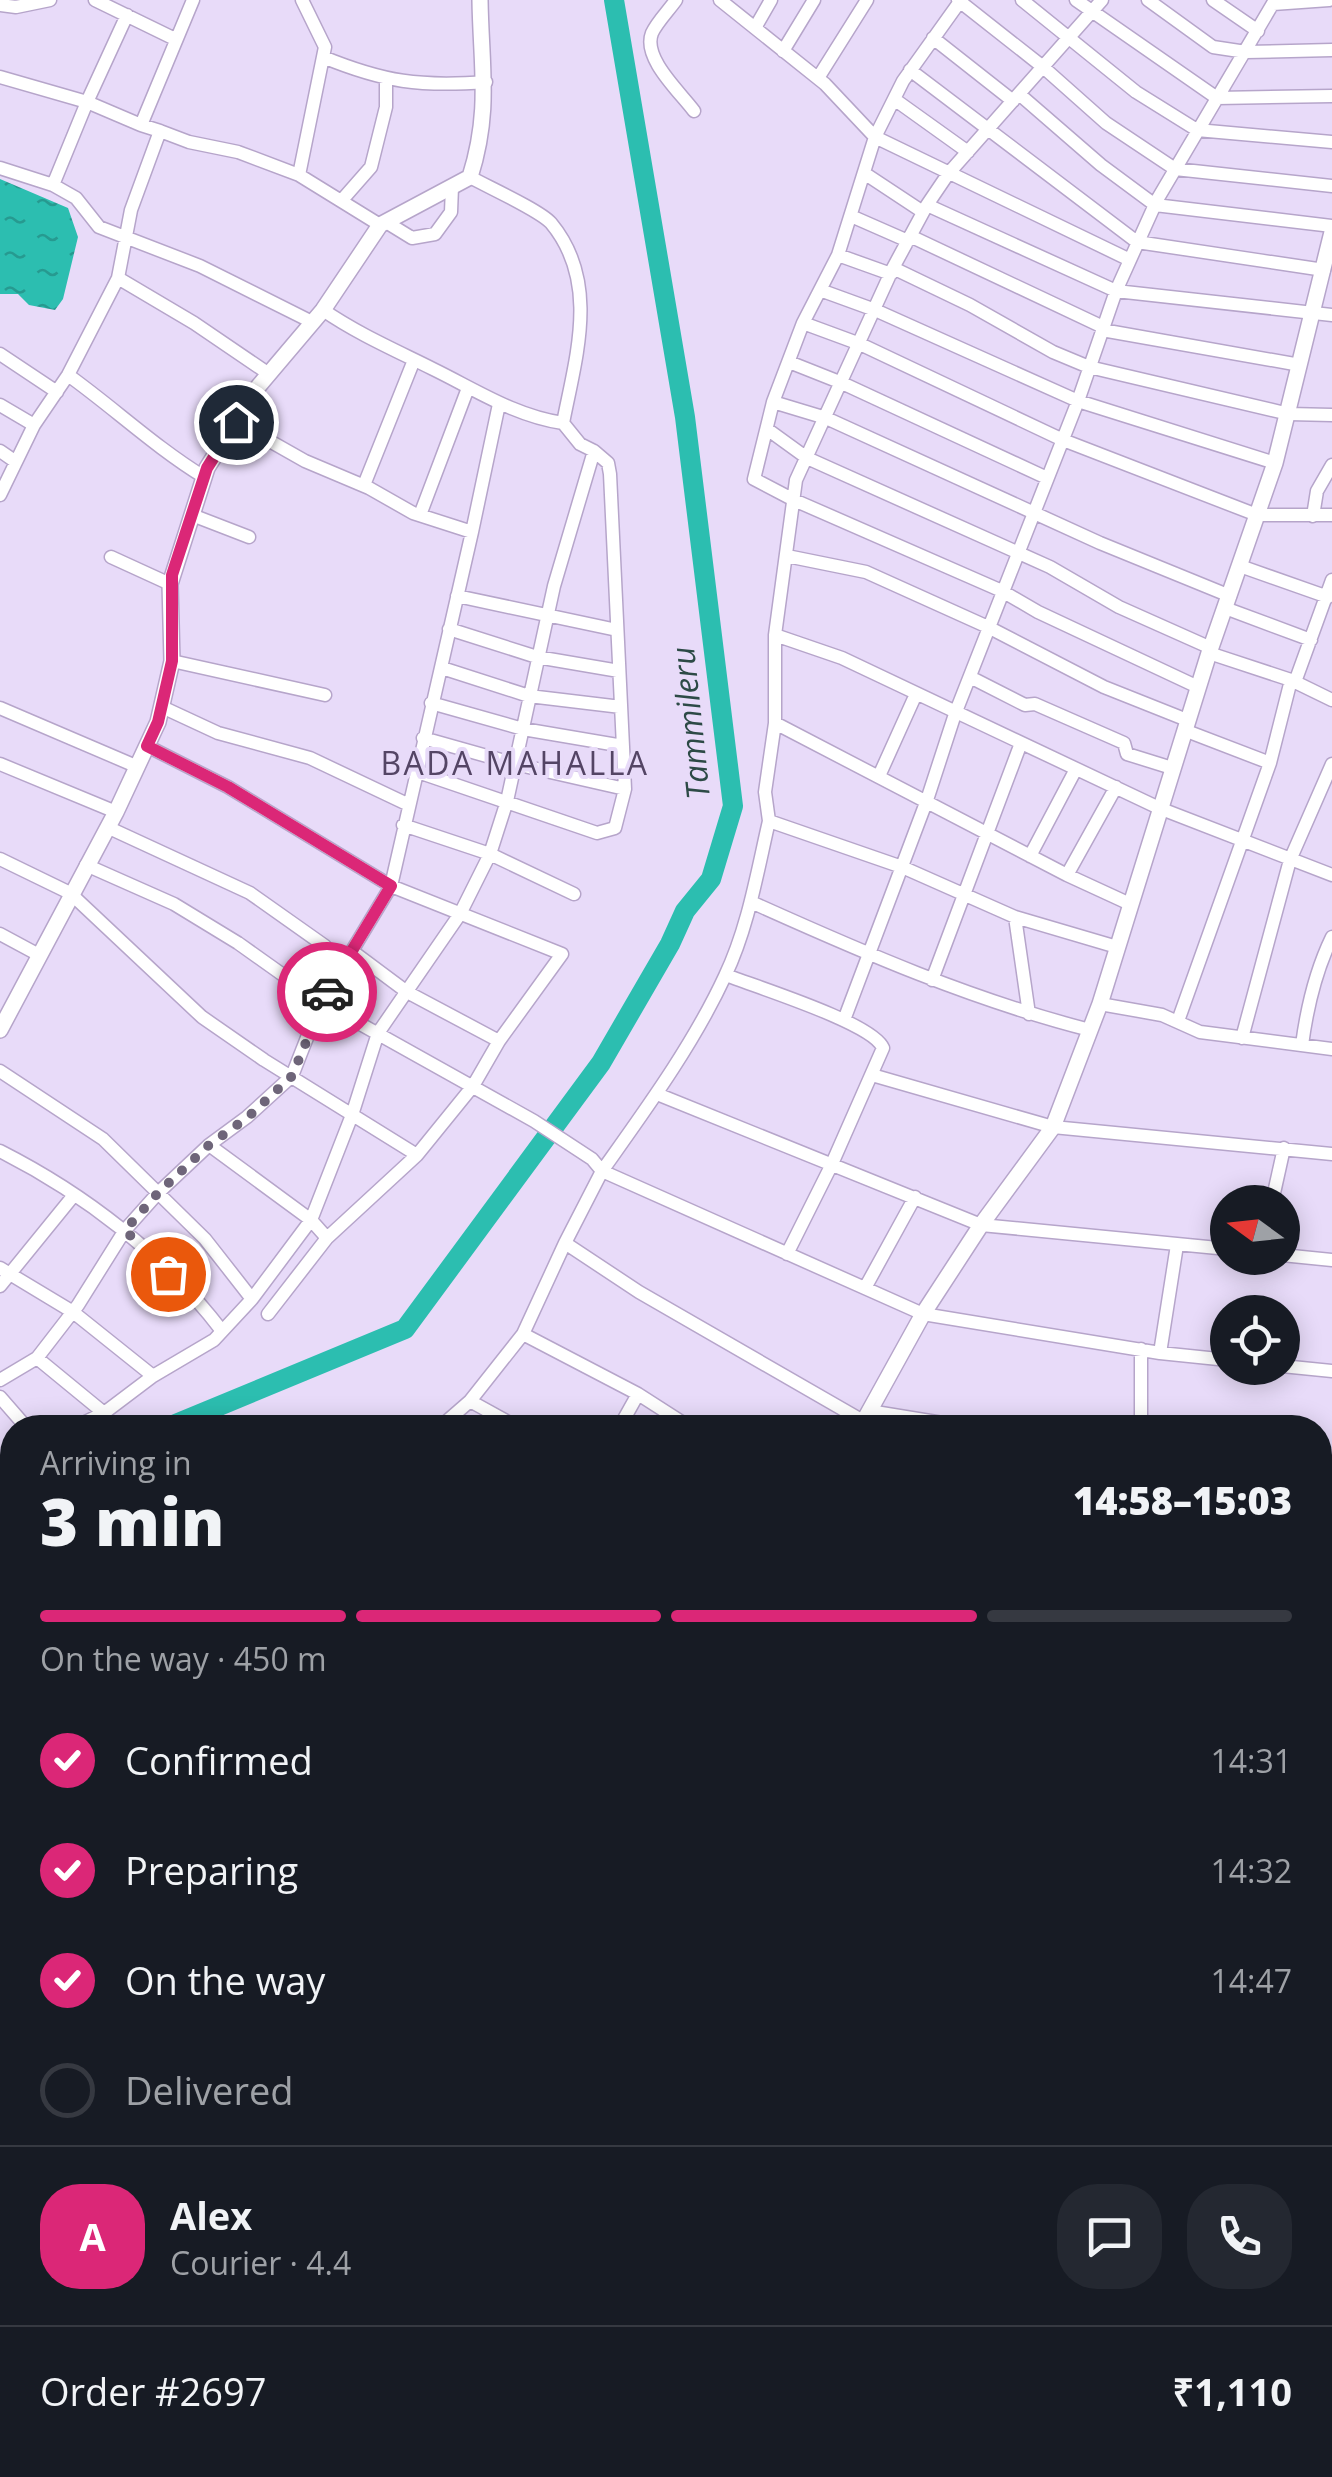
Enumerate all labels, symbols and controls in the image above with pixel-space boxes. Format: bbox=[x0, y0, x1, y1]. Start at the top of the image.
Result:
pin bbox=[194, 380, 279, 465]
icon: home bbox=[209, 395, 264, 450]
water label: Tammileru bbox=[660, 645, 719, 801]
district label: BADA MAHALLA bbox=[380, 741, 650, 784]
courier bbox=[277, 942, 377, 1042]
icon: car bbox=[300, 965, 355, 1020]
north arrow bbox=[1210, 1185, 1300, 1275]
map controls bbox=[1210, 1185, 1300, 1385]
pin bbox=[126, 1232, 211, 1317]
icon: bag bbox=[141, 1247, 196, 1302]
button: locate bbox=[1210, 1295, 1300, 1385]
text: Arriving in bbox=[40, 1441, 192, 1484]
text: 14:58–15:03 bbox=[1073, 1474, 1292, 1526]
text: 3 min bbox=[40, 1477, 225, 1565]
text: On the way · 450 m bbox=[40, 1637, 327, 1680]
icon: check bbox=[40, 1733, 95, 1788]
text: Confirmed bbox=[125, 1734, 313, 1786]
text: 14:31 bbox=[1210, 1739, 1292, 1782]
icon: check bbox=[40, 1843, 95, 1898]
text: Preparing bbox=[125, 1844, 298, 1896]
text: 14:32 bbox=[1210, 1849, 1292, 1892]
icon: check bbox=[40, 1953, 95, 2008]
text: On the way bbox=[125, 1954, 325, 2006]
text: 14:47 bbox=[1210, 1959, 1292, 2002]
text: Delivered bbox=[125, 2064, 294, 2116]
button: chat bbox=[1057, 2184, 1162, 2289]
button: phone bbox=[1187, 2184, 1292, 2289]
text: Alex bbox=[170, 2189, 252, 2241]
text: A bbox=[79, 2210, 106, 2262]
text: Courier · 4.4 bbox=[170, 2241, 351, 2284]
text: Order #2697 bbox=[40, 2365, 267, 2417]
text: ₹1,110 bbox=[1173, 2365, 1292, 2417]

